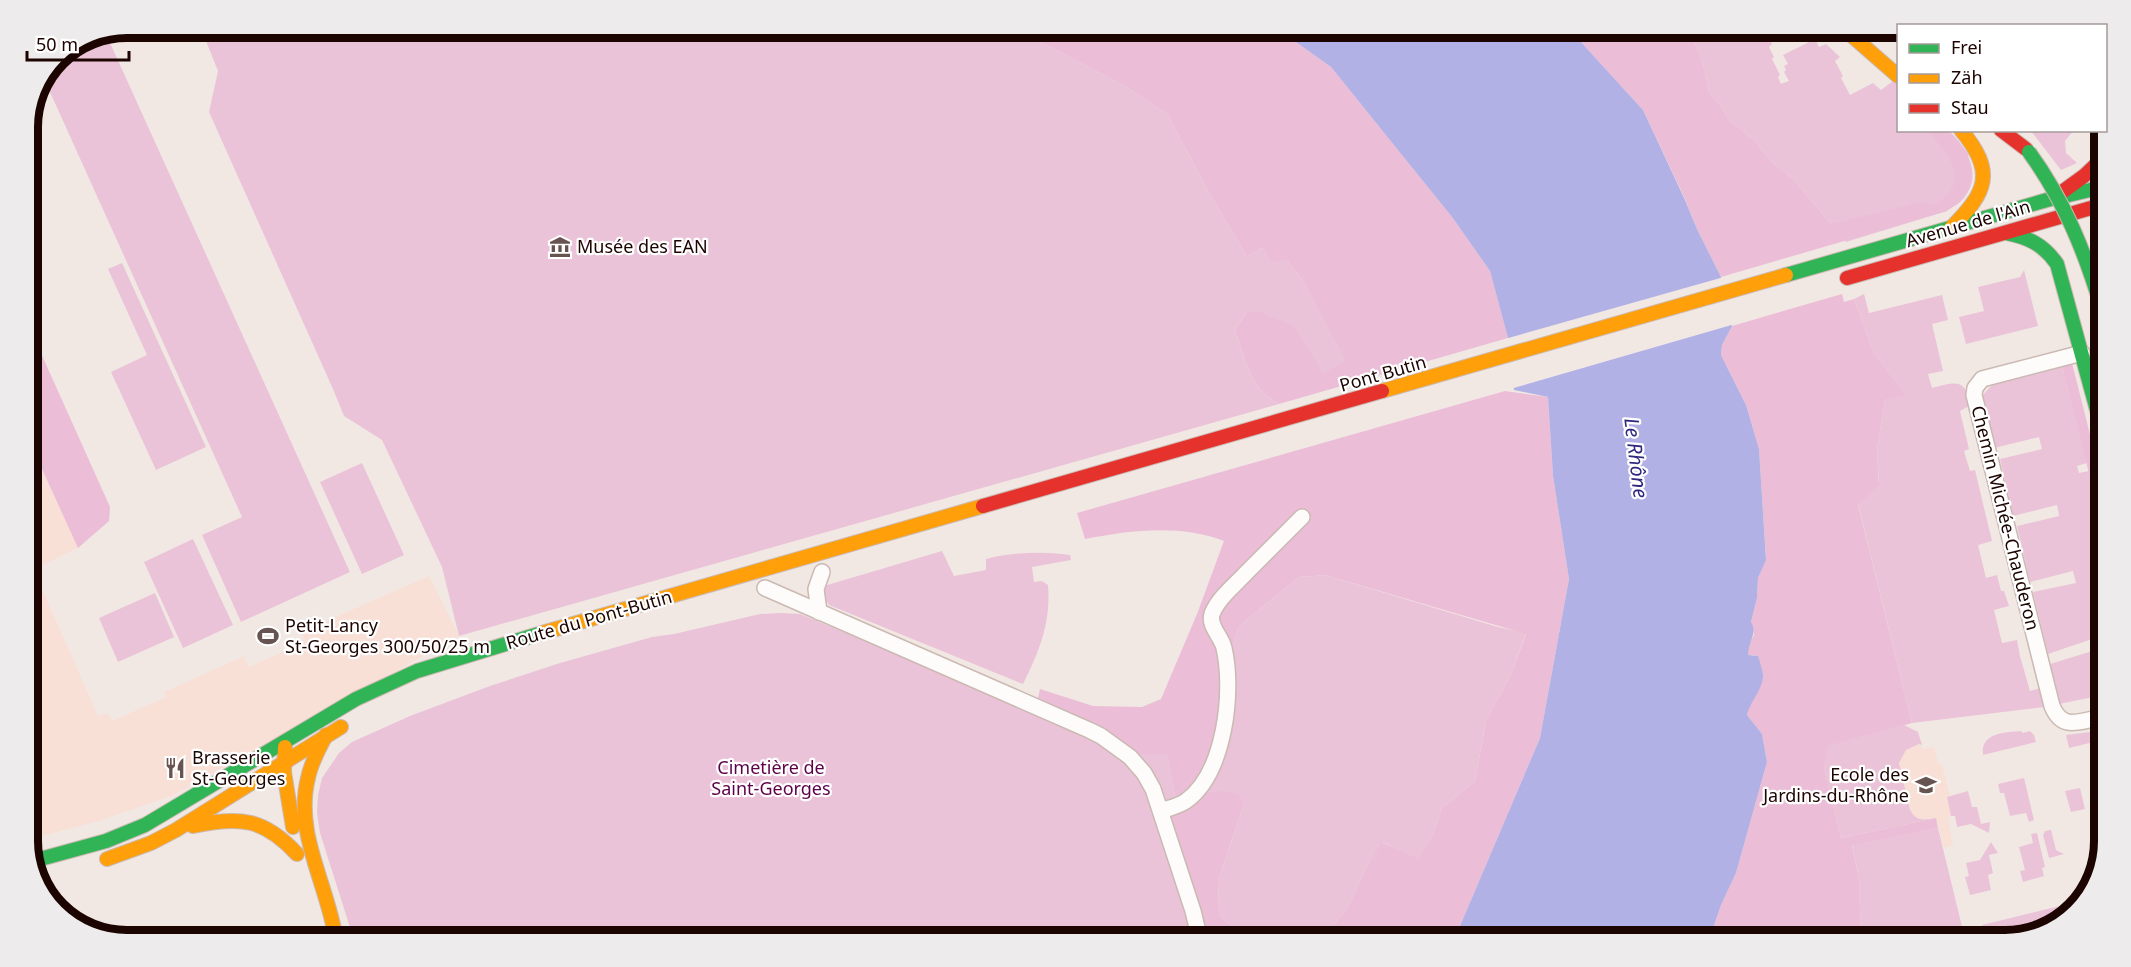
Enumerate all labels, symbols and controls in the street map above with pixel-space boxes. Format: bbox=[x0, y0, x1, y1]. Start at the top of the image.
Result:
scale bar bbox=[27, 24, 129, 62]
legend bbox=[1897, 24, 2107, 132]
text: 50 m bbox=[36, 32, 78, 56]
text: Frei bbox=[1951, 35, 1982, 59]
text: Zäh bbox=[1951, 65, 1983, 89]
text: Stau bbox=[1951, 95, 1989, 119]
street label: Avenue de l'Ain bbox=[1903, 194, 2033, 252]
place label: Musée des EAN bbox=[577, 234, 708, 258]
museum icon: Musée des EAN bbox=[548, 235, 572, 259]
street label: Pont Butin bbox=[1337, 349, 1429, 397]
street label: Chemin Michée-Chauderon bbox=[1966, 403, 2046, 633]
water label: Le Rhône bbox=[1618, 416, 1655, 500]
street label: Route du Pont-Butin bbox=[503, 584, 675, 654]
place label: Petit-Lancy St-Georges 300/50/25 m bbox=[285, 613, 490, 658]
sports icon: Petit-Lancy St-Georges 300/50/25 m bbox=[256, 624, 280, 648]
place label: Brasserie St-Georges bbox=[192, 745, 285, 790]
park label: Cimetière de Saint-Georges bbox=[711, 755, 831, 800]
restaurant icon: Brasserie St-Georges bbox=[163, 756, 187, 780]
place label: Ecole des Jardins-du-Rhône bbox=[1761, 762, 1909, 807]
school or university icon: Ecole des Jardins-du-Rhône bbox=[1914, 773, 1938, 797]

